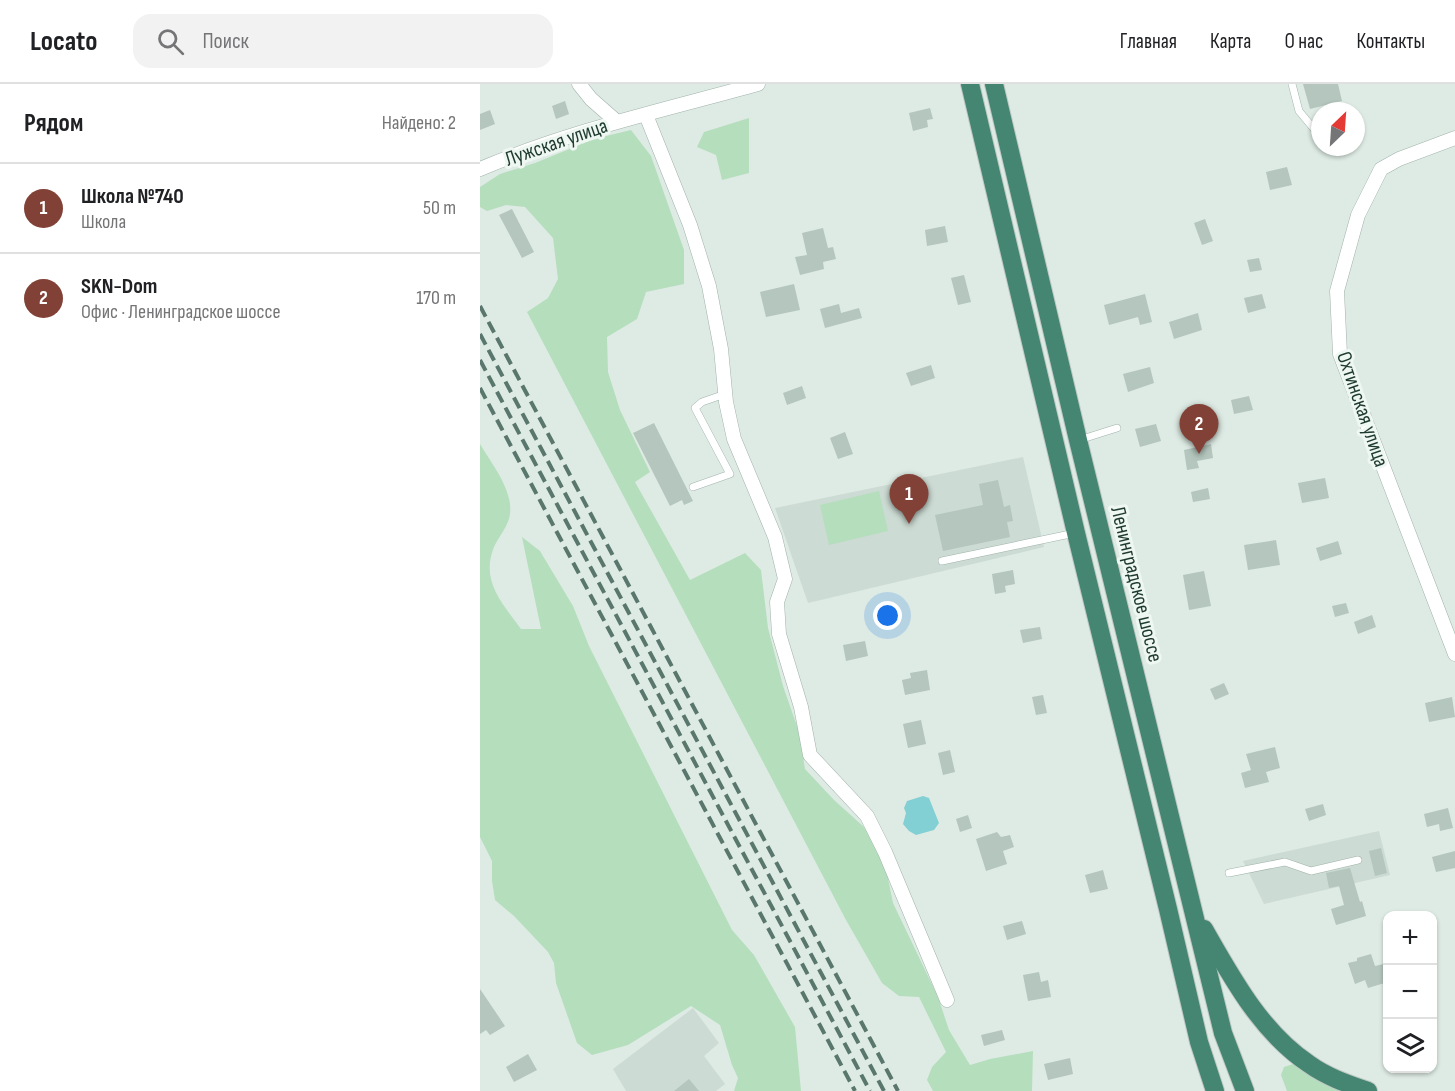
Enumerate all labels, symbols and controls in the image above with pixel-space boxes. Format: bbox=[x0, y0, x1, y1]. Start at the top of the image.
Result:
search box bbox=[133, 14, 553, 68]
text: Locato bbox=[30, 25, 97, 58]
icon: search bbox=[154, 25, 187, 58]
text: Поиск bbox=[202, 28, 249, 55]
text: Главная bbox=[1120, 29, 1177, 54]
text: Карта bbox=[1210, 29, 1251, 54]
text: О нас bbox=[1284, 29, 1323, 54]
text: Контакты bbox=[1356, 29, 1425, 54]
north arrow bbox=[1311, 102, 1365, 156]
text: Рядом bbox=[24, 108, 83, 139]
text: Найдено: 2 bbox=[382, 111, 456, 135]
street label: Лужская улица bbox=[501, 113, 611, 172]
text: Школа №740 bbox=[81, 183, 184, 210]
text: 1 bbox=[40, 196, 47, 220]
text: 50 m bbox=[423, 196, 456, 220]
text: Школа bbox=[81, 210, 126, 234]
text: SKN-Dom bbox=[81, 273, 157, 300]
text: 2 bbox=[39, 286, 48, 310]
text: 170 m bbox=[416, 286, 456, 310]
text: Офис · Ленинградское шоссе bbox=[81, 300, 280, 324]
street label: Охтинская улица bbox=[1331, 348, 1394, 470]
pin: 2 bbox=[1180, 404, 1218, 454]
pin: 1 bbox=[890, 474, 928, 524]
street label: Ленинградское шоссе bbox=[1105, 504, 1168, 665]
your location bbox=[873, 601, 902, 630]
map controls bbox=[1383, 911, 1437, 1073]
button: + bbox=[1383, 911, 1437, 965]
button: − bbox=[1383, 965, 1437, 1019]
button: layers bbox=[1383, 1019, 1437, 1073]

